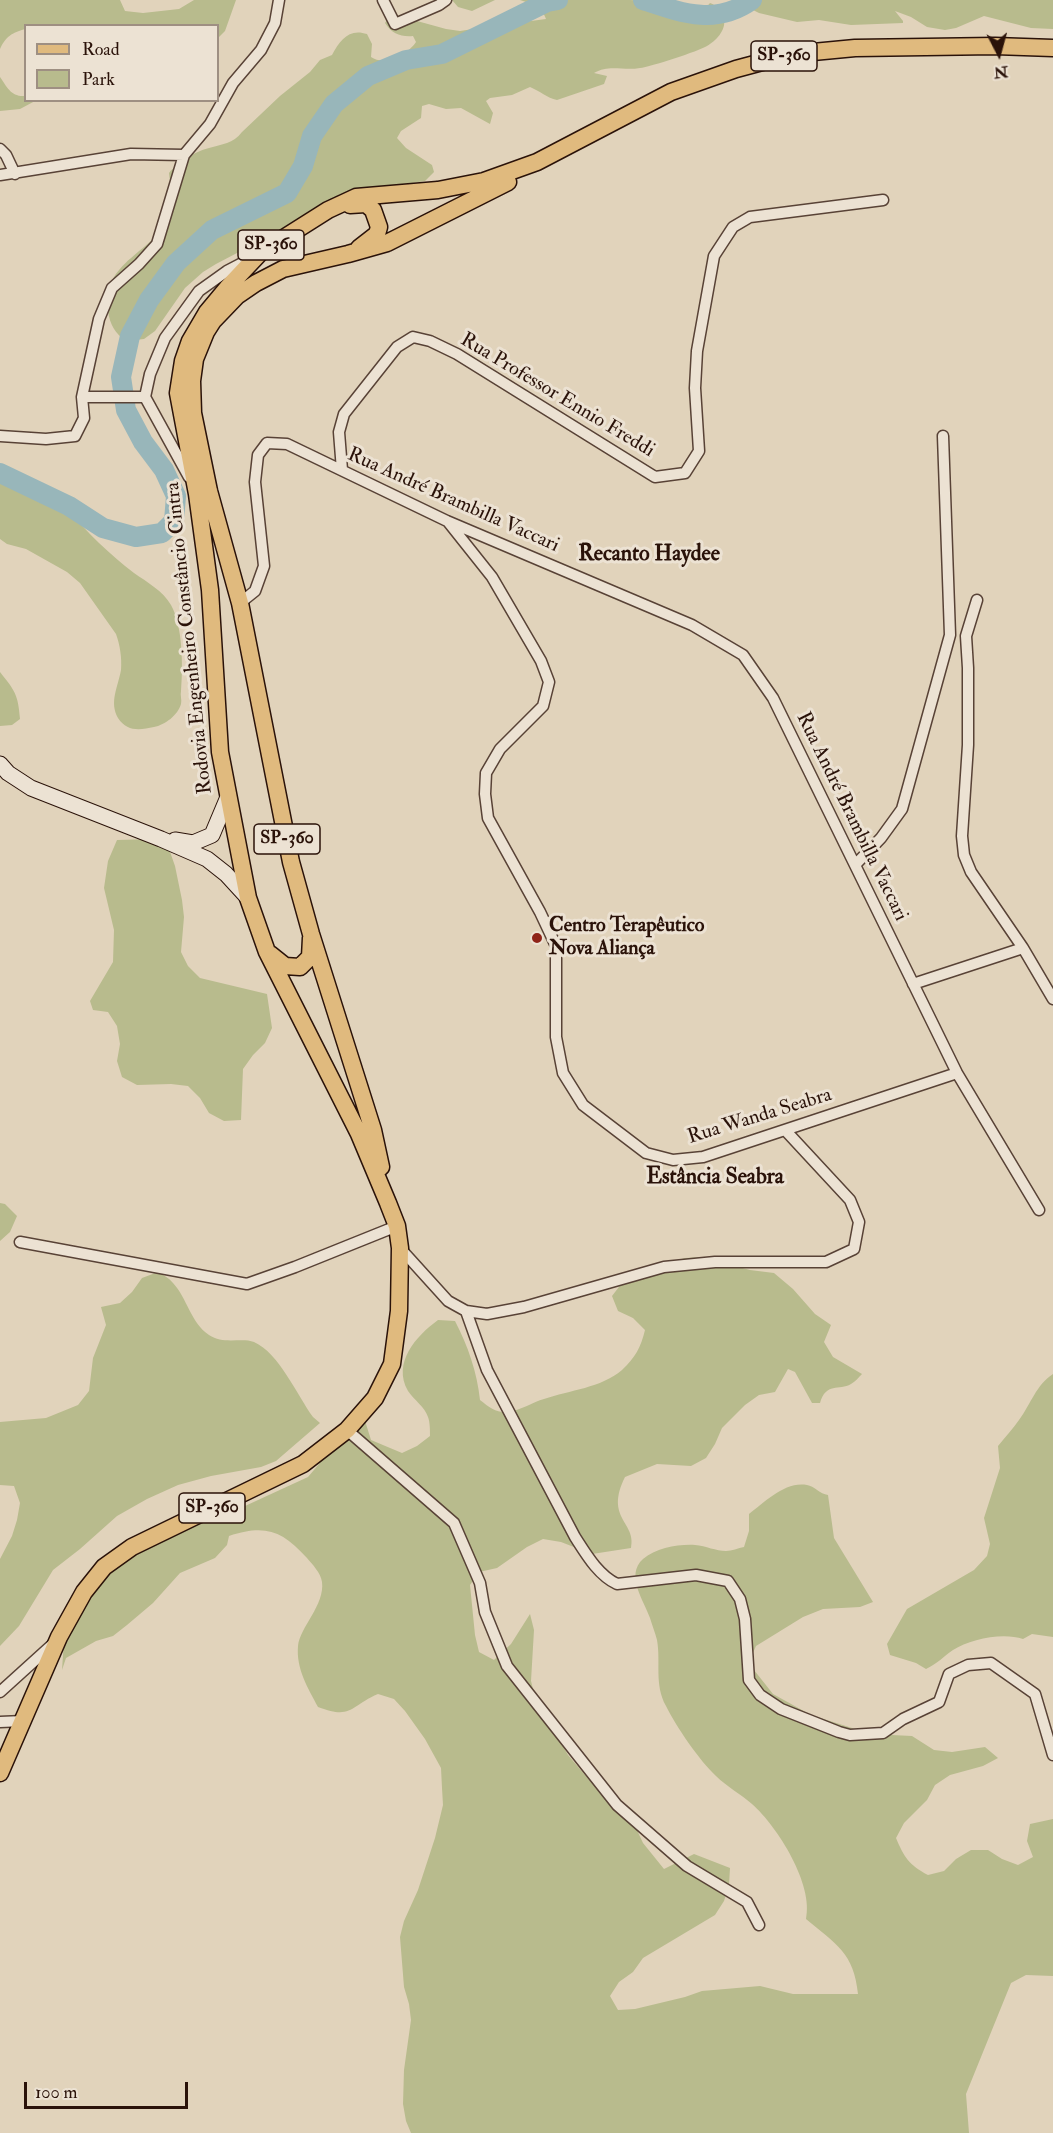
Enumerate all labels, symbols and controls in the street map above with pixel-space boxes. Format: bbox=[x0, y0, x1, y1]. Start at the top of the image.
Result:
legend bbox=[24, 24, 219, 102]
north arrow bbox=[969, 24, 1029, 84]
text: Road bbox=[82, 38, 120, 61]
road number: SP-360 bbox=[751, 41, 817, 71]
text: N bbox=[993, 61, 1009, 83]
text: Park bbox=[82, 68, 115, 91]
road number: SP-360 bbox=[238, 230, 304, 260]
street label: Rua Professor Ennio Freddi bbox=[456, 329, 658, 463]
street label: Rua André Brambilla Vaccari bbox=[343, 443, 563, 559]
street label: Rodovia Engenheiro Constâncio Cintra bbox=[162, 481, 218, 795]
district label: Recanto Haydee bbox=[578, 542, 720, 568]
street label: Rua André Brambilla Vaccari bbox=[790, 709, 912, 925]
road number: SP-360 bbox=[254, 824, 320, 854]
place label: Centro Terapêutico Nova Aliança bbox=[549, 915, 704, 962]
marker: Centro Terapêutico Nova Aliança bbox=[530, 931, 544, 945]
street label: Rua Wanda Seabra bbox=[685, 1084, 835, 1150]
district label: Estância Seabra bbox=[646, 1165, 784, 1191]
road number: SP-360 bbox=[179, 1493, 245, 1523]
scale bar bbox=[27, 2070, 190, 2108]
text: 100 m bbox=[35, 2081, 78, 2104]

